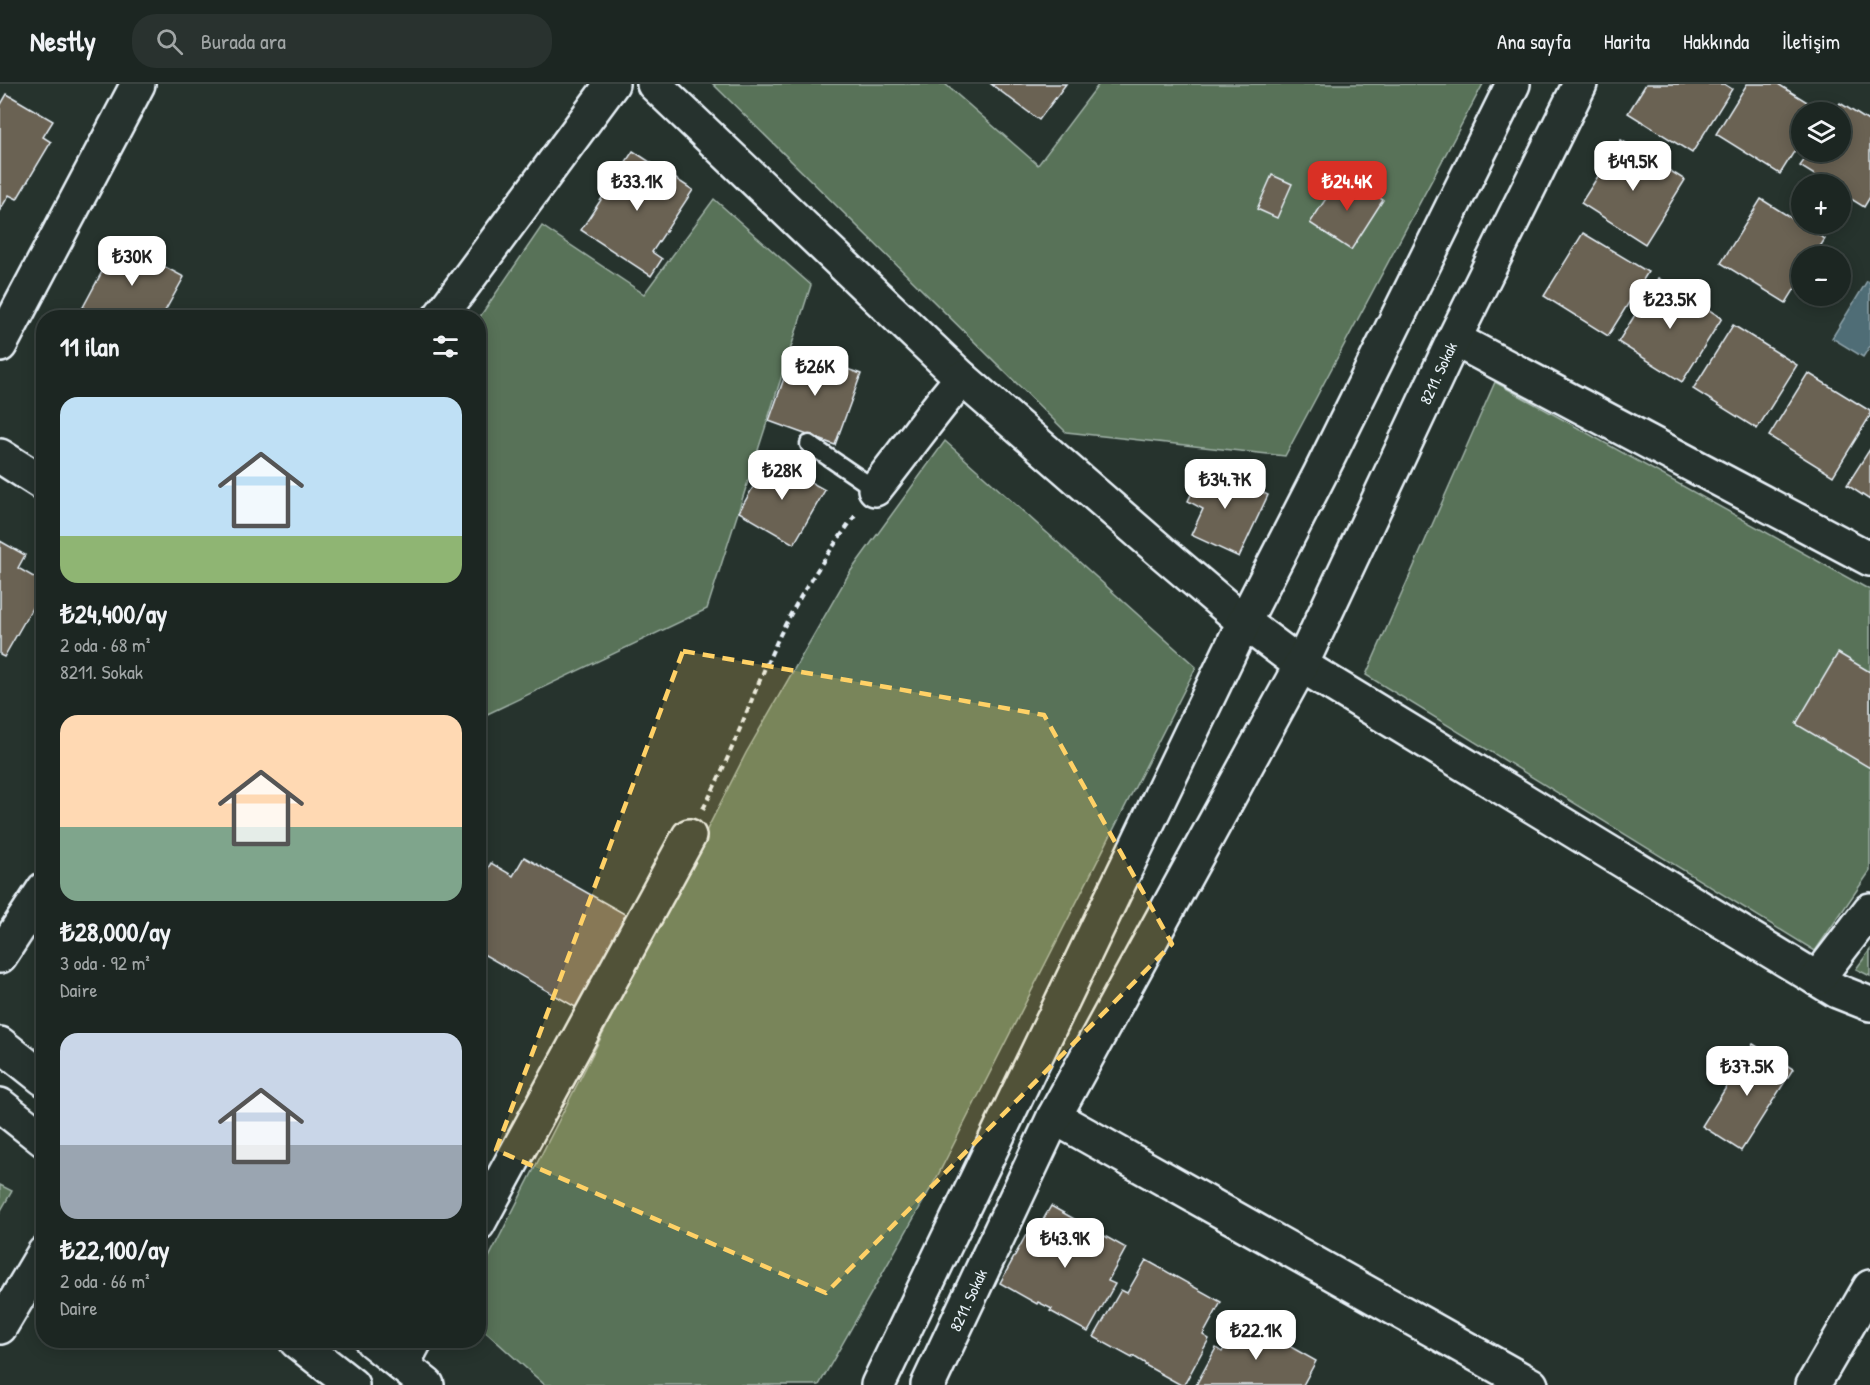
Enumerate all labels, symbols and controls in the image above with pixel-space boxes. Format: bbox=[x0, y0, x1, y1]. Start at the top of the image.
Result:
search box bbox=[132, 14, 552, 68]
text: Nestly bbox=[30, 22, 96, 60]
icon: search bbox=[153, 25, 186, 58]
text: Burada ara bbox=[201, 26, 286, 56]
text: Ana sayfa bbox=[1497, 27, 1571, 56]
text: Harita bbox=[1604, 27, 1650, 56]
text: Hakkında bbox=[1683, 27, 1749, 56]
text: İletişim bbox=[1782, 27, 1840, 56]
map controls bbox=[1791, 102, 1851, 306]
button: layers bbox=[1791, 102, 1851, 162]
pin: ₺49.5K bbox=[1584, 141, 1682, 192]
text: ₺49.5K bbox=[1608, 147, 1658, 174]
pin: ₺33.1K bbox=[588, 161, 686, 212]
pin: ₺24.4K bbox=[1298, 161, 1396, 212]
text: ₺33.1K bbox=[611, 167, 663, 194]
text: ₺24.4K bbox=[1322, 167, 1372, 194]
button: + bbox=[1791, 174, 1851, 234]
pin: ₺30K bbox=[96, 236, 168, 287]
text: ₺30K bbox=[112, 242, 152, 269]
button: − bbox=[1791, 246, 1851, 306]
pin: ₺23.5K bbox=[1621, 279, 1719, 330]
text: ₺23.5K bbox=[1644, 285, 1696, 312]
text: 11 ilan bbox=[60, 329, 120, 364]
icon: filters bbox=[429, 330, 462, 363]
street label: 8211. Sokak bbox=[1414, 338, 1462, 408]
pin: ₺26K bbox=[779, 346, 851, 397]
text: ₺26K bbox=[795, 352, 835, 379]
icon: home bbox=[207, 436, 315, 544]
pin: ₺28K bbox=[746, 450, 818, 501]
text: ₺28K bbox=[762, 456, 802, 483]
pin: ₺34.7K bbox=[1176, 459, 1274, 510]
text: ₺34.7K bbox=[1199, 465, 1251, 492]
text: ₺24,400/ay bbox=[60, 596, 167, 631]
text: 2 oda · 68 m² bbox=[60, 631, 150, 658]
text: 8211. Sokak bbox=[60, 658, 143, 685]
icon: home bbox=[207, 754, 315, 862]
text: ₺28,000/ay bbox=[60, 914, 171, 949]
text: 3 oda · 92 m² bbox=[60, 949, 150, 976]
text: Daire bbox=[60, 976, 97, 1003]
pin: ₺37.5K bbox=[1698, 1046, 1796, 1097]
text: ₺37.5K bbox=[1720, 1052, 1774, 1079]
icon: home bbox=[207, 1072, 315, 1180]
pin: ₺43.9K bbox=[1016, 1218, 1114, 1269]
text: ₺43.9K bbox=[1040, 1224, 1090, 1251]
text: ₺22,100/ay bbox=[60, 1232, 169, 1267]
street label: 8211. Sokak bbox=[944, 1265, 992, 1335]
text: 2 oda · 66 m² bbox=[60, 1267, 150, 1294]
text: Daire bbox=[60, 1294, 97, 1321]
pin: ₺22.1K bbox=[1207, 1310, 1305, 1361]
text: ₺22.1K bbox=[1230, 1316, 1282, 1343]

